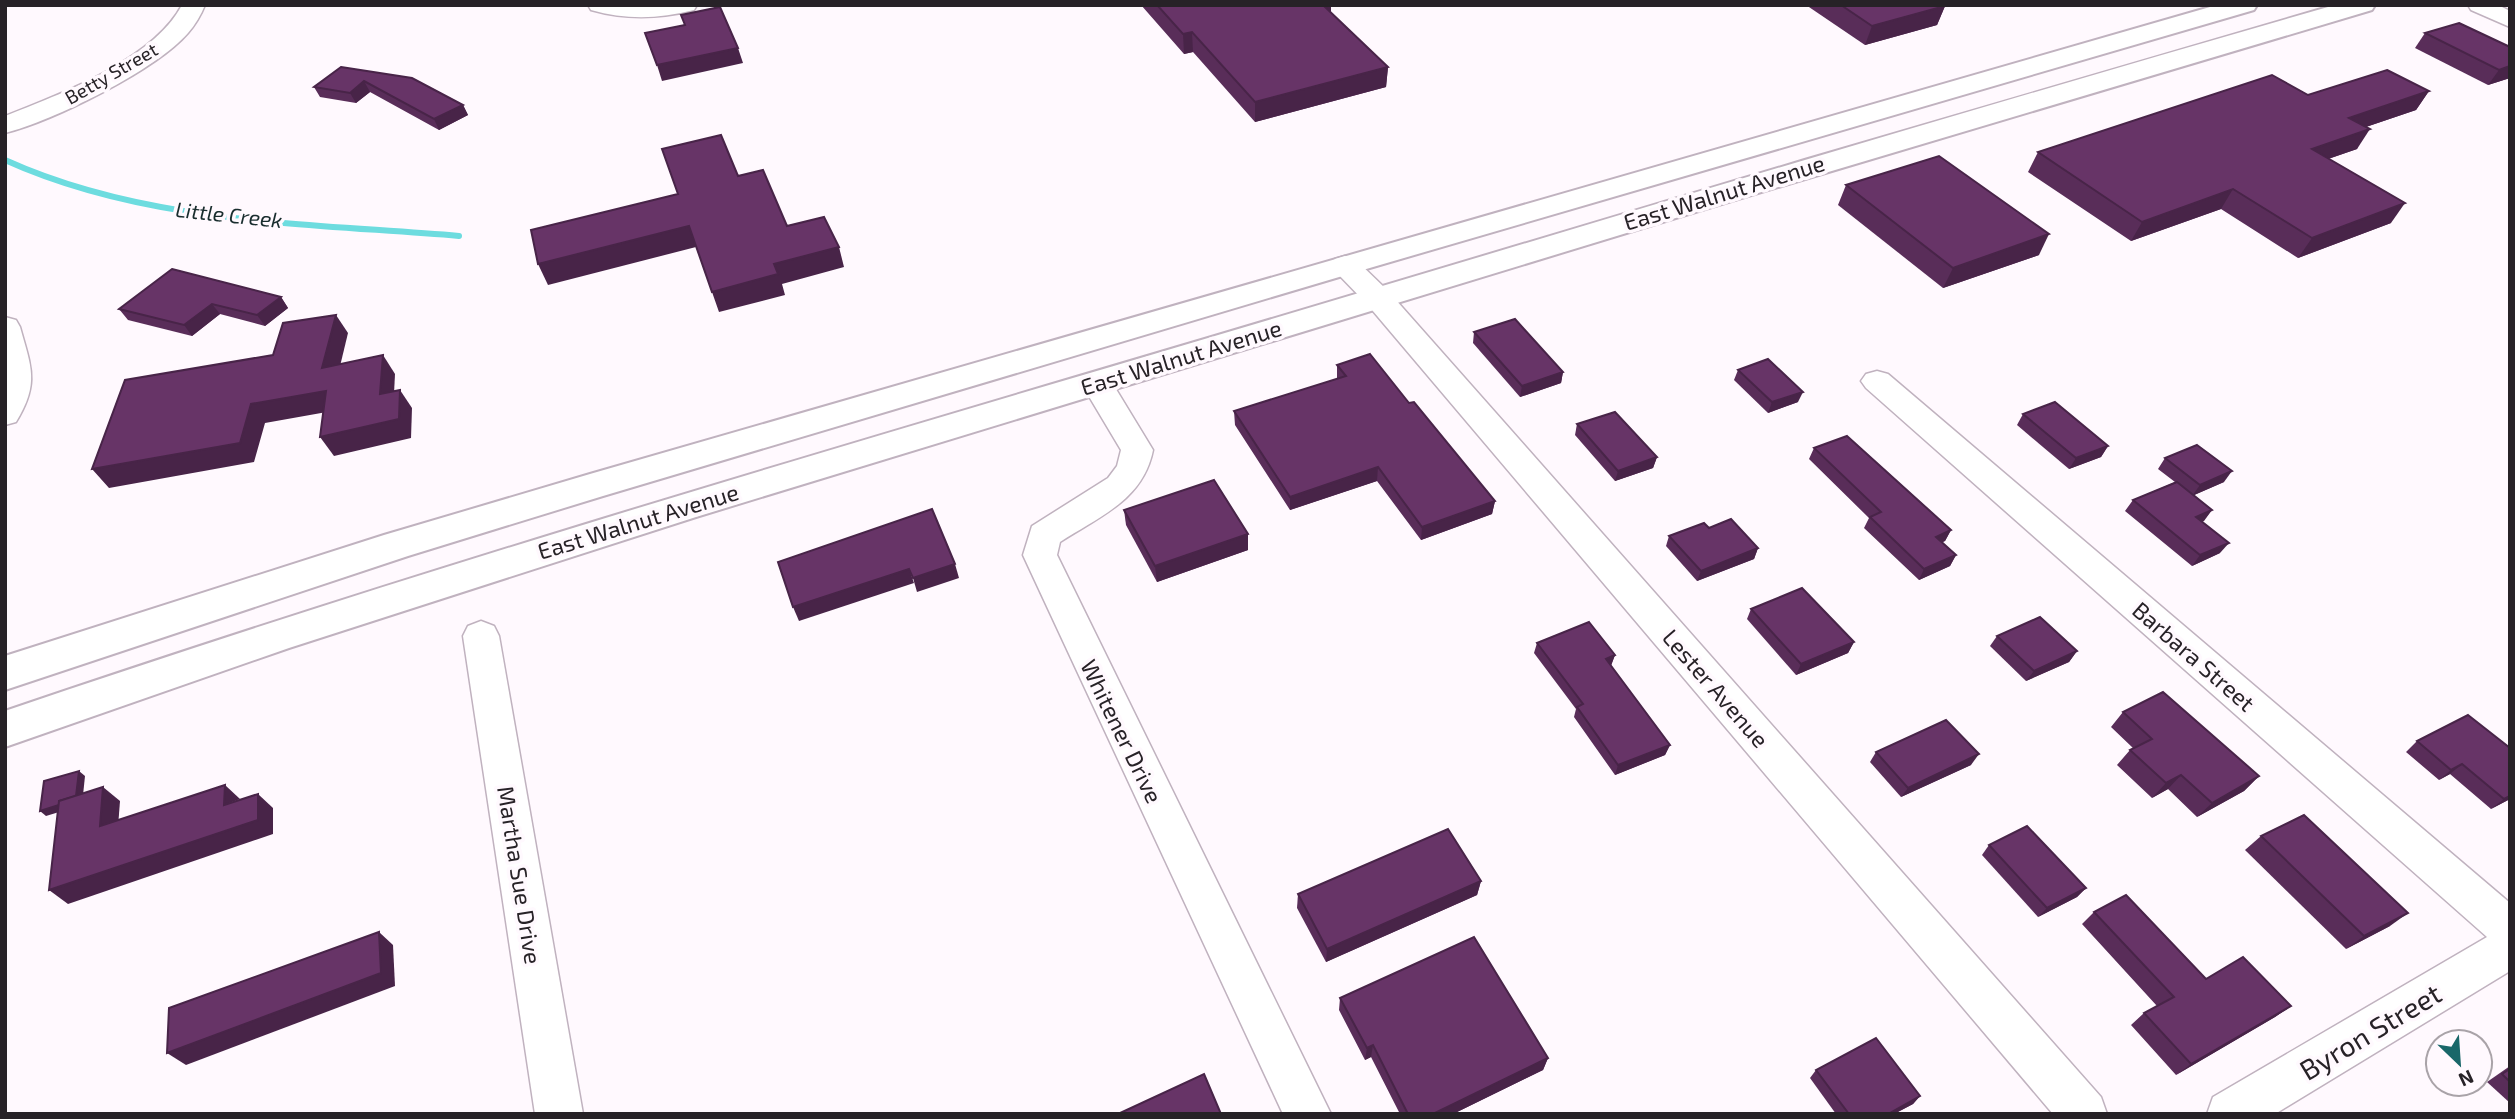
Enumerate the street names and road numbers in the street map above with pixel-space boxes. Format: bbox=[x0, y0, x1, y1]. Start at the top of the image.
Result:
street label: Betty Street bbox=[61, 37, 161, 109]
street label: East Walnut Avenue bbox=[1620, 148, 1828, 236]
street label: East Walnut Avenue bbox=[1077, 313, 1285, 401]
street label: East Walnut Avenue bbox=[534, 477, 742, 565]
street label: Barbara Street bbox=[2127, 595, 2261, 717]
street label: Lester Avenue bbox=[1657, 623, 1775, 753]
street label: Whitener Drive bbox=[1075, 655, 1169, 807]
street label: Martha Sue Drive bbox=[492, 784, 548, 966]
street label: Byron Street bbox=[2293, 975, 2447, 1087]

